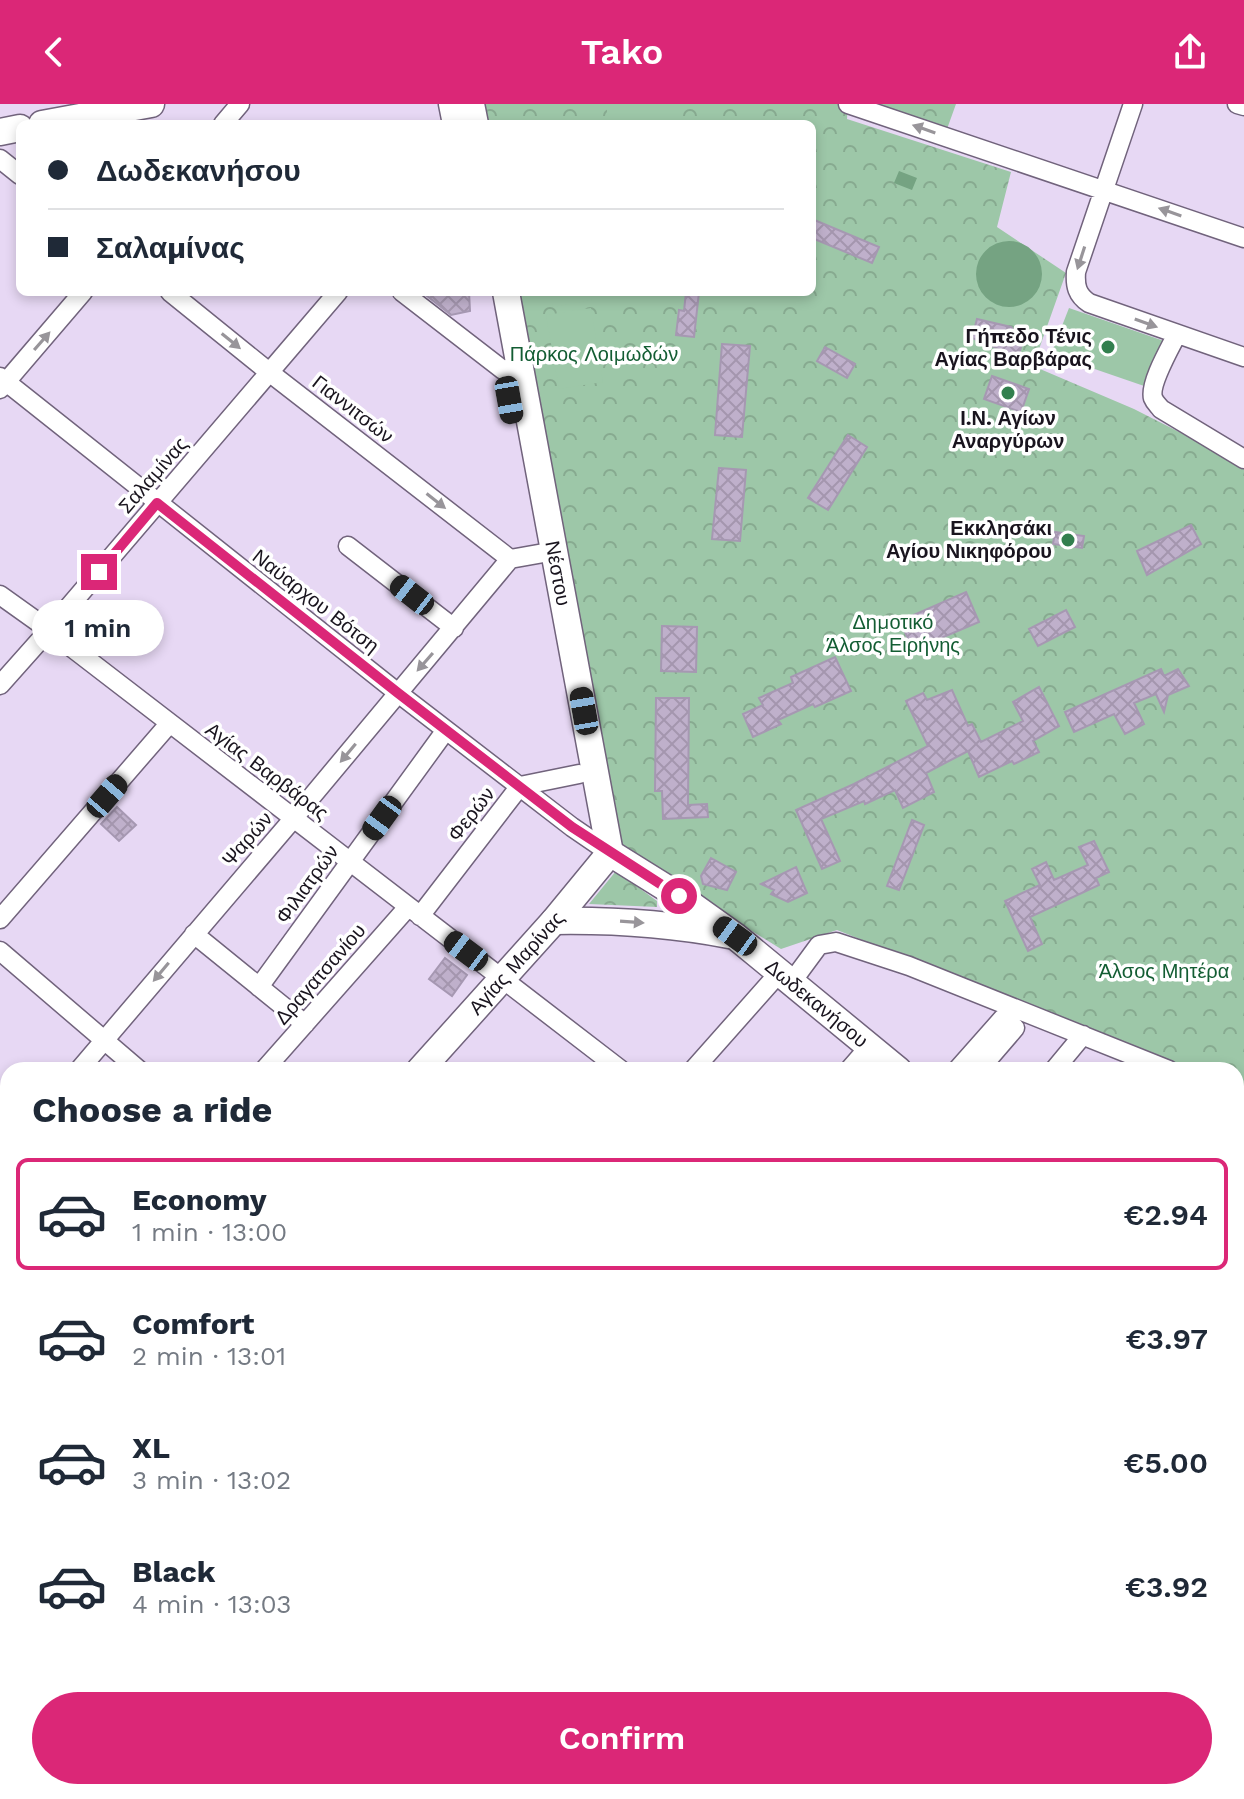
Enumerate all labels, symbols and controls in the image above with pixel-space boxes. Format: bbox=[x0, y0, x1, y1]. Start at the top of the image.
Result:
icon: back bbox=[32, 30, 76, 74]
icon: share bbox=[1168, 30, 1212, 74]
text: Tako bbox=[581, 31, 663, 73]
one-way arrow bbox=[912, 122, 936, 134]
text: Δωδεκανήσου bbox=[96, 153, 301, 188]
one-way arrow bbox=[1158, 206, 1182, 218]
text: Σαλαμίνας bbox=[96, 230, 245, 265]
one-way arrow bbox=[1074, 246, 1087, 270]
one-way arrow bbox=[1134, 317, 1158, 330]
place label: Γήπεδο Τένις Αγίας Βαρβάρας bbox=[935, 324, 1092, 371]
one-way arrow bbox=[33, 331, 50, 351]
one-way arrow bbox=[221, 332, 241, 349]
marker: Γήπεδο Τένις Αγίας Βαρβάρας bbox=[1099, 338, 1117, 356]
park label: Πάρκος Λοιμωδών bbox=[510, 342, 678, 366]
street label: Γιαννιτσών bbox=[308, 370, 398, 448]
car bbox=[493, 374, 525, 426]
marker: Ι.Ν. Αγίων Αναργύρων bbox=[999, 384, 1017, 402]
place label: Ι.Ν. Αγίων Αναργύρων bbox=[952, 406, 1064, 453]
street label: Σαλαμίνας bbox=[113, 432, 193, 518]
one-way arrow bbox=[426, 492, 446, 508]
place label: Εκκλησάκι Αγίου Νικηφόρου bbox=[886, 516, 1052, 563]
marker: Εκκλησάκι Αγίου Νικηφόρου bbox=[1059, 531, 1077, 549]
street label: Νέστου bbox=[540, 539, 576, 608]
street label: Ναύαρχου Βότση bbox=[248, 544, 384, 658]
route end bbox=[81, 554, 117, 590]
car bbox=[386, 571, 438, 619]
callout: 1 min bbox=[33, 600, 165, 656]
park label: Δημοτικό Άλσος Ειρήνης bbox=[826, 610, 960, 657]
text: 1 min bbox=[65, 613, 131, 643]
one-way arrow bbox=[416, 652, 434, 671]
car bbox=[568, 685, 600, 737]
street label: Αγίας Βαρβάρας bbox=[201, 717, 333, 825]
one-way arrow bbox=[340, 743, 357, 763]
car bbox=[82, 770, 132, 822]
street label: Φερών bbox=[442, 782, 500, 846]
car bbox=[358, 792, 406, 844]
street label: Ψαρών bbox=[217, 807, 277, 871]
street label: Φιλιατρών bbox=[270, 840, 344, 928]
route start bbox=[661, 878, 697, 914]
street label: Αγίας Μαρίνας bbox=[464, 906, 569, 1020]
car bbox=[709, 912, 761, 960]
one-way arrow bbox=[620, 916, 645, 929]
street label: Δραγατσανίου bbox=[270, 919, 370, 1029]
car bbox=[440, 927, 492, 975]
street label: Δωδεκανήσου bbox=[761, 954, 873, 1052]
park label: Άλσος Μητέρα bbox=[1099, 959, 1229, 983]
one-way arrow bbox=[153, 962, 170, 982]
text: Choose a ride bbox=[32, 1089, 272, 1131]
icon: car bbox=[36, 1178, 108, 1250]
text: Economy bbox=[132, 1182, 267, 1217]
text: €2.94 bbox=[1123, 1197, 1208, 1232]
text: 1 min · 13:00 bbox=[132, 1217, 287, 1247]
icon: car bbox=[36, 1302, 108, 1374]
text: Comfort bbox=[132, 1306, 254, 1341]
text: €3.97 bbox=[1125, 1321, 1208, 1356]
text: 2 min · 13:01 bbox=[132, 1341, 286, 1371]
icon: car bbox=[36, 1426, 108, 1498]
text: XL bbox=[132, 1430, 170, 1465]
text: €5.00 bbox=[1123, 1445, 1208, 1480]
text: 3 min · 13:02 bbox=[132, 1465, 291, 1495]
icon: car bbox=[36, 1550, 108, 1622]
text: Black bbox=[132, 1554, 216, 1589]
text: €3.92 bbox=[1125, 1569, 1208, 1604]
text: 4 min · 13:03 bbox=[132, 1589, 291, 1619]
button: Confirm bbox=[32, 1692, 1212, 1784]

